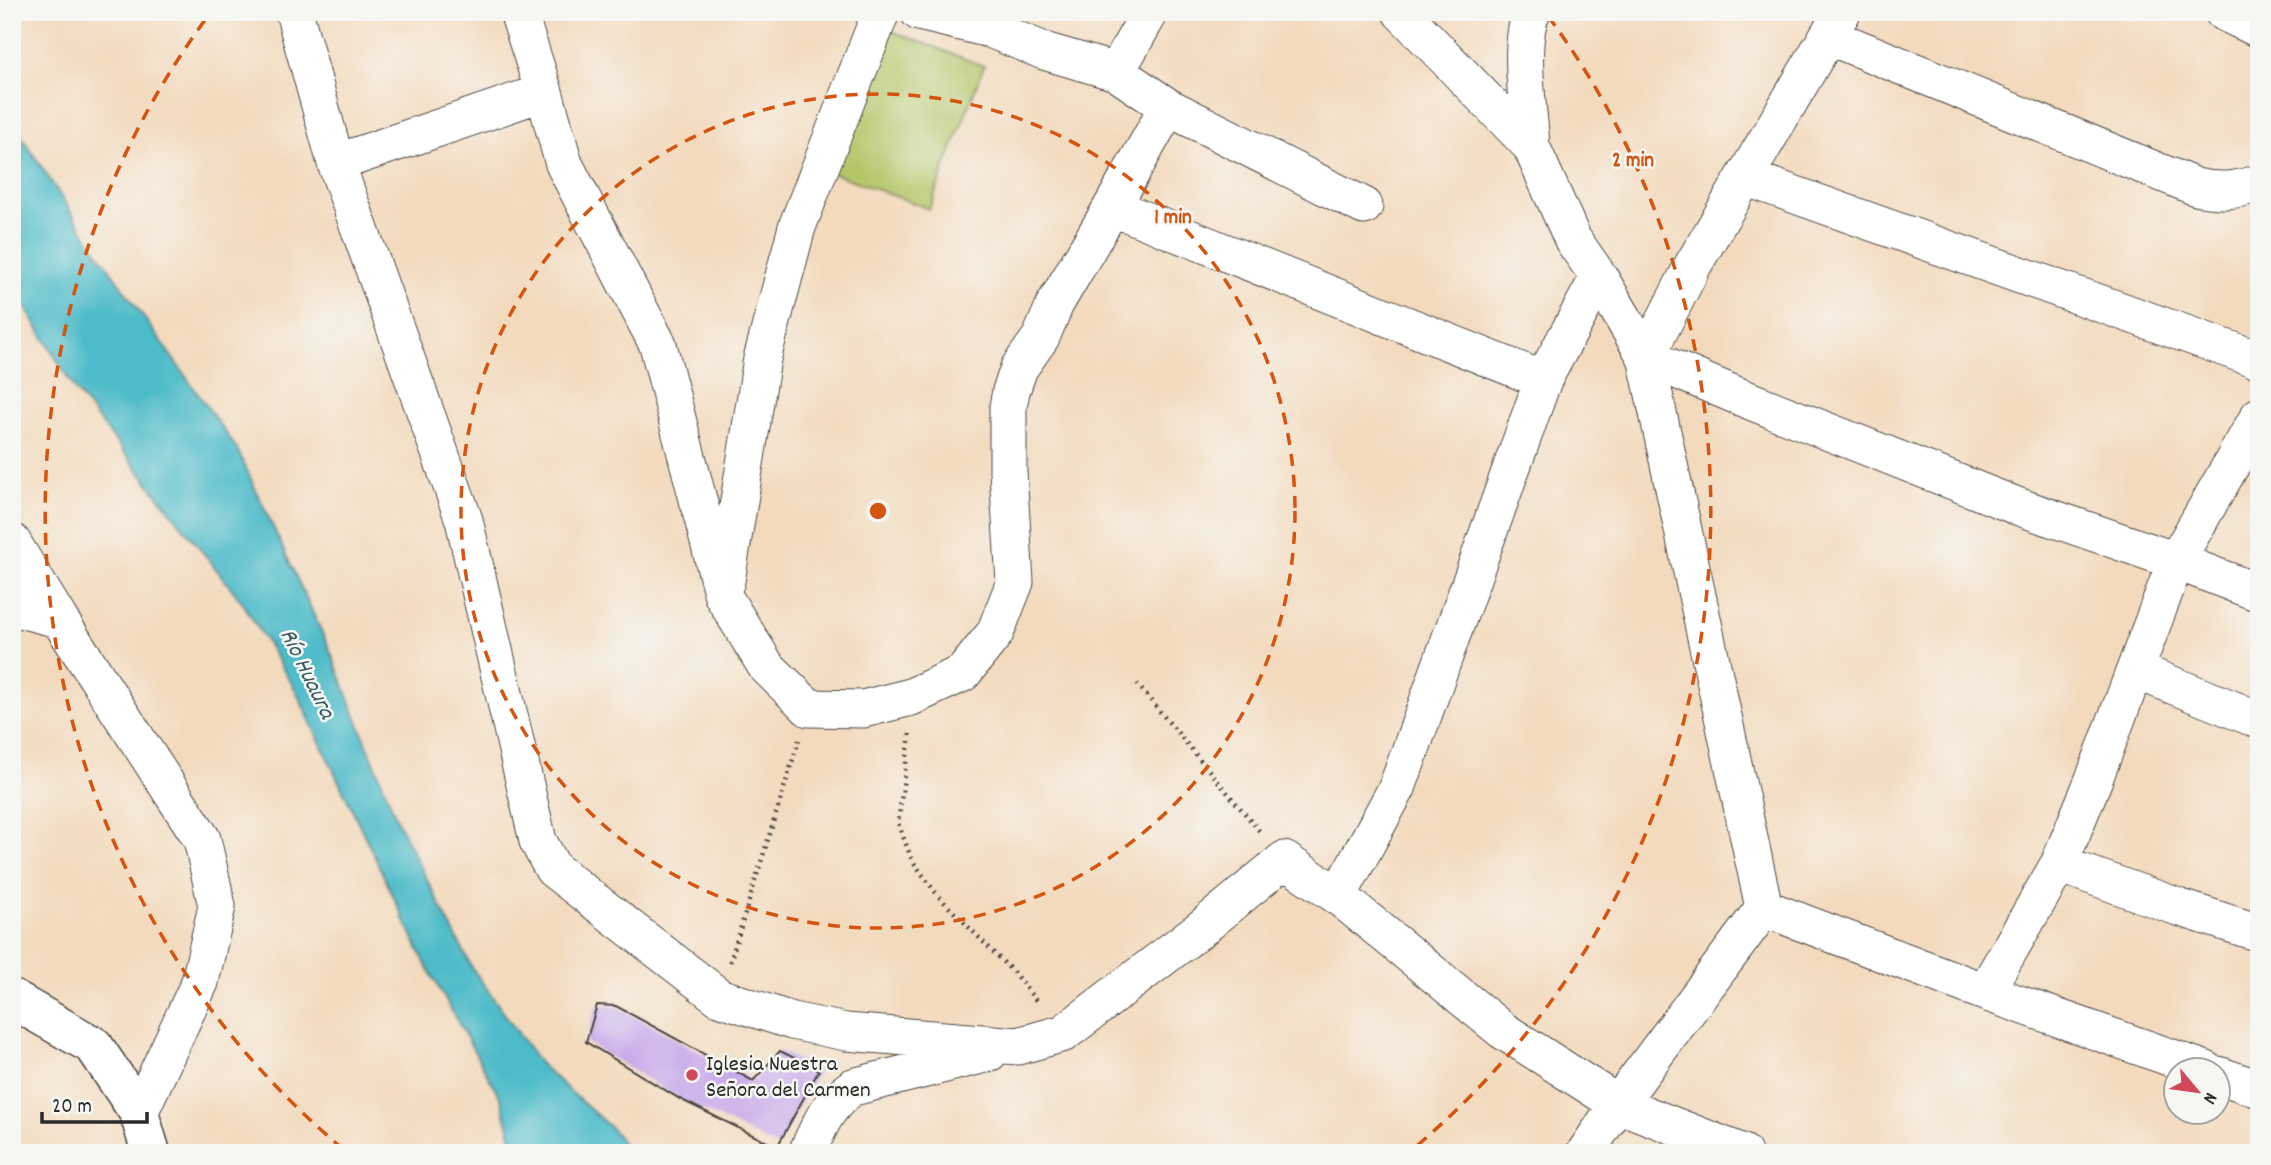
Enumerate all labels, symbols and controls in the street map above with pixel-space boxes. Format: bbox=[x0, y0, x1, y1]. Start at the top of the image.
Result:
text: 2 min bbox=[1612, 147, 1654, 177]
text: 1 min bbox=[1154, 204, 1192, 234]
centre of rings bbox=[866, 499, 890, 523]
water label: Río Huaura bbox=[270, 623, 344, 727]
place label: Iglesia Nuestra Señora del Carmen bbox=[706, 1049, 871, 1108]
north arrow bbox=[2162, 1056, 2232, 1126]
marker: Iglesia Nuestra Señora del Carmen bbox=[684, 1067, 700, 1083]
scale bar bbox=[42, 1081, 147, 1125]
text: N bbox=[2195, 1087, 2223, 1108]
text: 20 m bbox=[52, 1093, 92, 1123]

